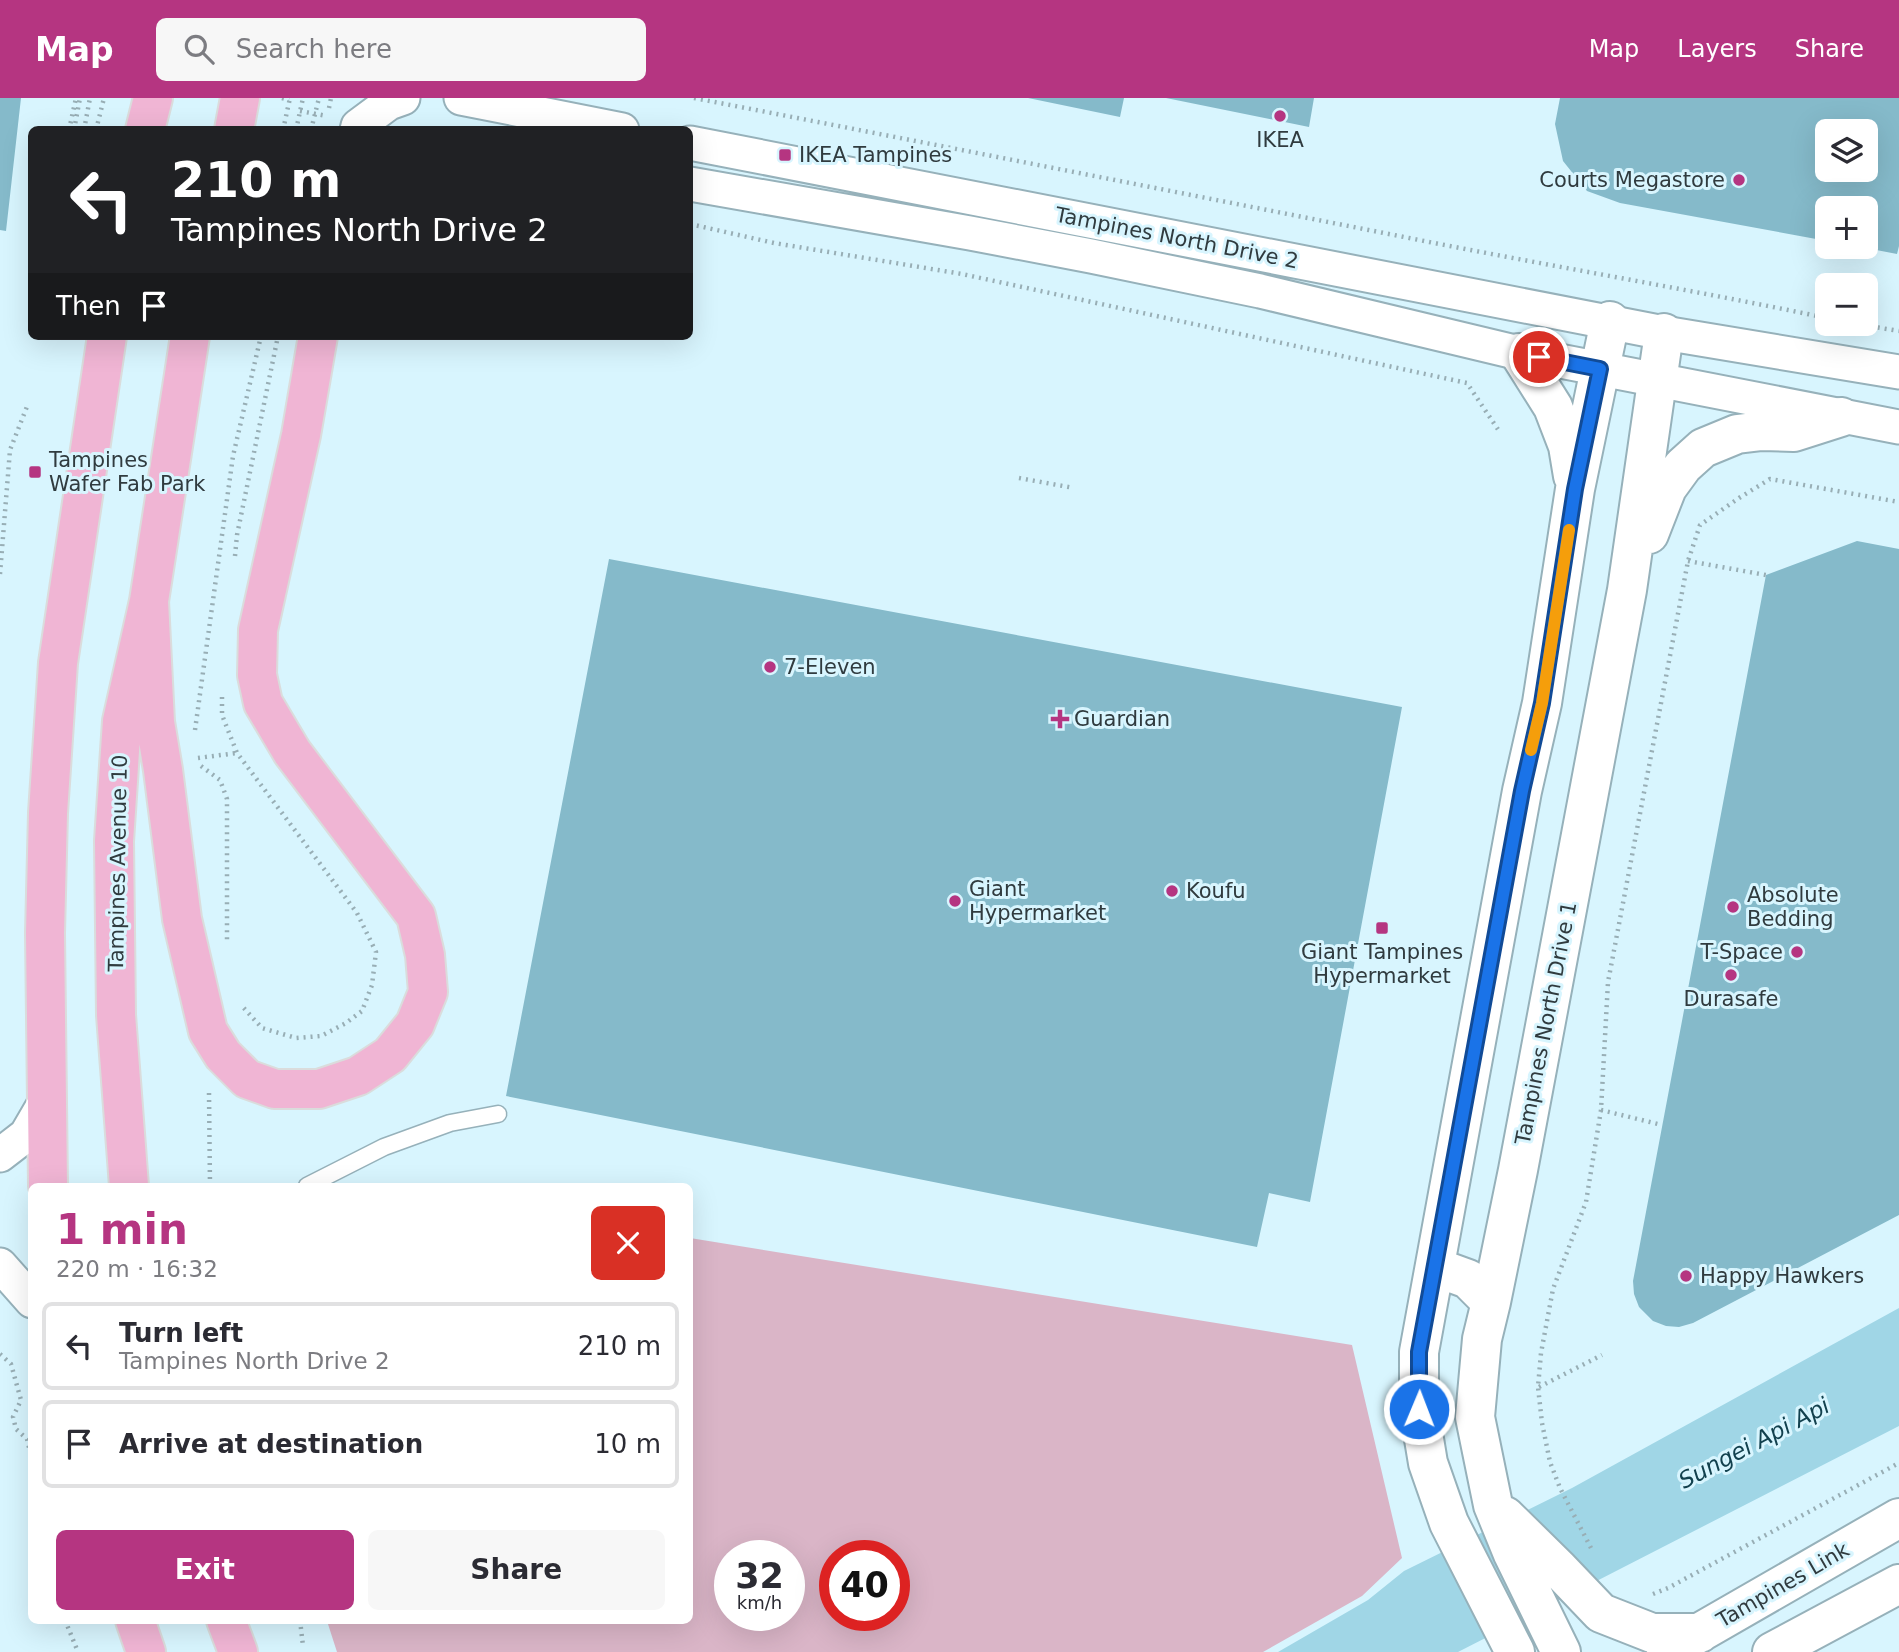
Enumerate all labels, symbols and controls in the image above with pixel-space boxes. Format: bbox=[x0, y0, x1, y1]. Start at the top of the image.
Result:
search box bbox=[156, 18, 646, 81]
text: Map bbox=[35, 30, 114, 69]
icon: search bbox=[180, 30, 218, 68]
text: Search here bbox=[236, 34, 392, 64]
text: Map bbox=[1589, 35, 1639, 63]
text: Layers bbox=[1677, 35, 1757, 63]
text: Share bbox=[1795, 35, 1864, 63]
marker: IKEA bbox=[1272, 108, 1288, 124]
map controls bbox=[1815, 119, 1878, 336]
button: layers bbox=[1815, 119, 1878, 182]
place label: IKEA bbox=[1256, 128, 1304, 152]
place label: IKEA Tampines bbox=[799, 143, 952, 167]
marker: IKEA Tampines bbox=[777, 147, 793, 163]
text: 210 m bbox=[171, 152, 341, 209]
icon: left bbox=[56, 154, 147, 245]
place label: Courts Megastore bbox=[1539, 168, 1725, 192]
marker: Courts Megastore bbox=[1731, 172, 1747, 188]
button: + bbox=[1815, 196, 1878, 259]
street label: Tampines North Drive 2 bbox=[1052, 202, 1301, 273]
text: Tampines North Drive 2 bbox=[171, 211, 548, 249]
button: − bbox=[1815, 273, 1878, 336]
icon: arrive bbox=[135, 287, 173, 325]
text: Then bbox=[56, 291, 121, 321]
pin bbox=[1509, 327, 1569, 387]
icon: arrive bbox=[1520, 338, 1558, 376]
place label: Tampines Wafer Fab Park bbox=[48, 448, 206, 496]
marker: Tampines Wafer Fab Park bbox=[27, 464, 43, 480]
place label: 7-Eleven bbox=[784, 655, 876, 679]
marker: 7-Eleven bbox=[762, 659, 778, 675]
place label: Guardian bbox=[1074, 707, 1170, 731]
marker: Guardian bbox=[1052, 711, 1068, 727]
street label: Tampines Avenue 10 bbox=[104, 754, 132, 973]
place label: Giant Hypermarket bbox=[969, 877, 1106, 925]
place label: Koufu bbox=[1186, 879, 1246, 903]
marker: Koufu bbox=[1164, 883, 1180, 899]
place label: Absolute Bedding bbox=[1747, 883, 1839, 931]
marker: Giant Hypermarket bbox=[947, 893, 963, 909]
street label: Tampines North Drive 1 bbox=[1510, 899, 1581, 1148]
marker: Absolute Bedding bbox=[1725, 899, 1741, 915]
marker: Giant Tampines Hypermarket bbox=[1374, 920, 1390, 936]
place label: Giant Tampines Hypermarket bbox=[1301, 940, 1463, 988]
place label: T-Space bbox=[1700, 940, 1783, 964]
marker: T-Space bbox=[1789, 944, 1805, 960]
marker: Durasafe bbox=[1723, 967, 1739, 983]
place label: Durasafe bbox=[1683, 987, 1779, 1011]
text: 1 min bbox=[56, 1205, 188, 1254]
button: close bbox=[591, 1206, 665, 1280]
text: 220 m · 16:32 bbox=[56, 1256, 218, 1282]
place label: Happy Hawkers bbox=[1700, 1264, 1864, 1288]
marker: Happy Hawkers bbox=[1678, 1268, 1694, 1284]
text: Turn left bbox=[119, 1318, 243, 1348]
icon: left bbox=[60, 1327, 98, 1365]
text: 210 m bbox=[578, 1331, 661, 1361]
text: Tampines North Drive 2 bbox=[119, 1348, 390, 1374]
position arrow bbox=[1382, 1372, 1456, 1446]
water label: Sungei Api Api bbox=[1674, 1392, 1834, 1494]
icon: arrive bbox=[60, 1425, 98, 1463]
text: Arrive at destination bbox=[119, 1429, 423, 1459]
text: 10 m bbox=[594, 1429, 661, 1459]
button: Exit bbox=[56, 1530, 354, 1610]
button: Share bbox=[368, 1530, 665, 1610]
street label: Tampines Link bbox=[1712, 1537, 1854, 1633]
speed limit sign: 40 bbox=[819, 1540, 910, 1631]
text: 32 bbox=[735, 1556, 784, 1596]
text: km/h bbox=[737, 1592, 782, 1613]

